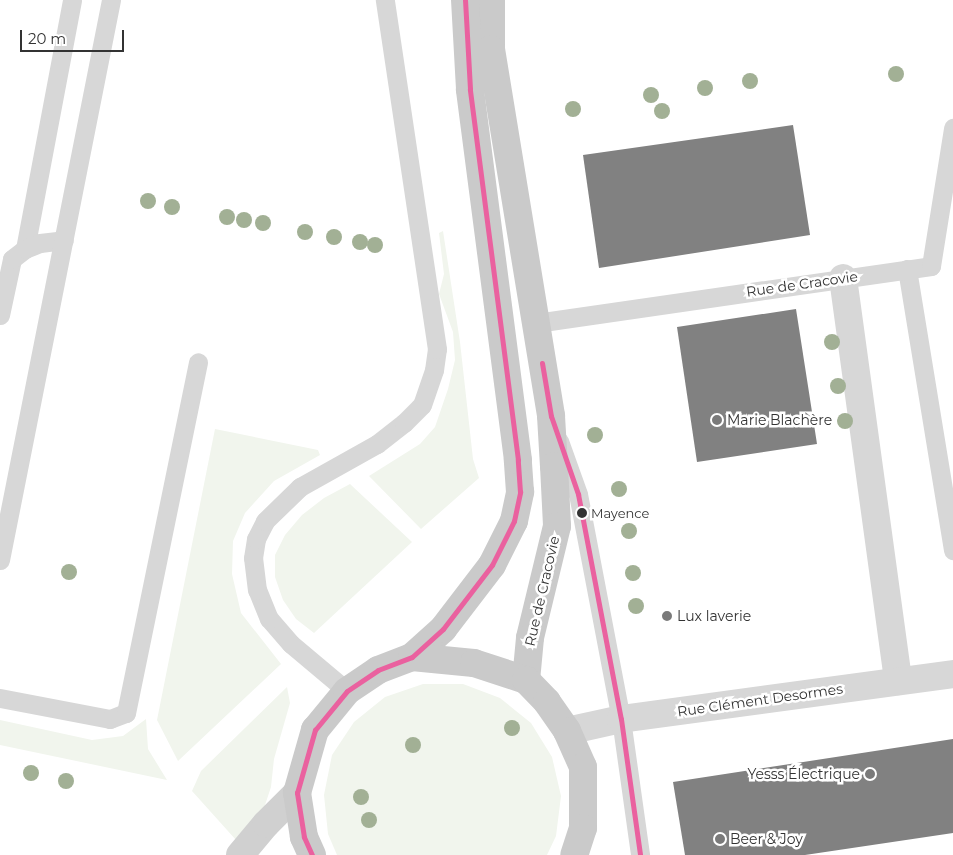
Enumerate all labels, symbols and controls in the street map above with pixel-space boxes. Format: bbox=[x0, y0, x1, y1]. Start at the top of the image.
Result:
scale bar bbox=[22, 20, 126, 52]
text: 20 m bbox=[28, 29, 66, 48]
street label: Rue de Cracovie bbox=[745, 268, 859, 300]
place label: Marie Blachère bbox=[727, 412, 832, 428]
marker: Marie Blachère bbox=[711, 414, 723, 426]
place label: Mayence bbox=[591, 505, 649, 521]
marker: Mayence bbox=[577, 508, 587, 518]
street label: Rue de Cracovie bbox=[521, 534, 563, 648]
place label: Lux laverie bbox=[677, 608, 751, 624]
marker: Lux laverie bbox=[661, 610, 673, 622]
street label: Rue Clément Desormes bbox=[676, 680, 844, 720]
place label: Yesss Électrique bbox=[747, 766, 860, 782]
marker: Yesss Électrique bbox=[864, 768, 876, 780]
place label: Beer & Joy bbox=[730, 831, 803, 847]
marker: Beer & Joy bbox=[714, 833, 726, 845]

